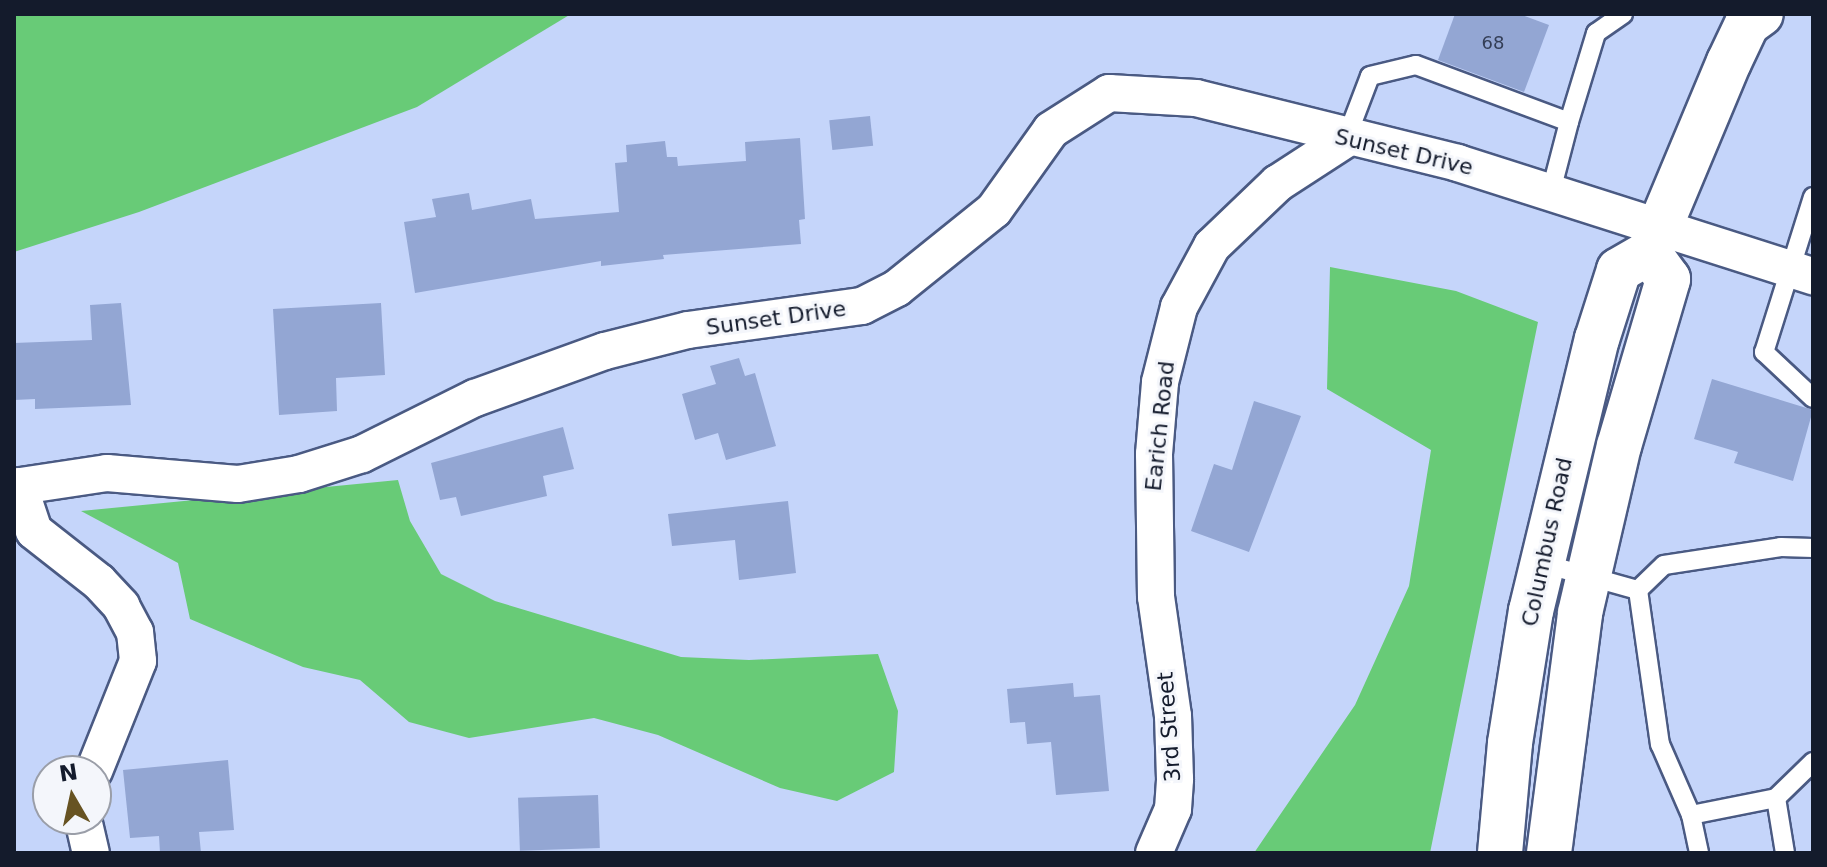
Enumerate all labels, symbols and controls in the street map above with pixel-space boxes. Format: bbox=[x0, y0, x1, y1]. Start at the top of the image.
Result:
house number: 68 bbox=[1482, 32, 1504, 54]
street label: Sunset Drive bbox=[1332, 123, 1476, 181]
street label: Sunset Drive bbox=[704, 295, 848, 341]
street label: Earich Road bbox=[1140, 360, 1180, 492]
street label: Columbus Road bbox=[1516, 455, 1578, 629]
street label: 3rd Street bbox=[1152, 671, 1186, 783]
north arrow bbox=[32, 755, 112, 835]
text: N bbox=[57, 759, 80, 787]

